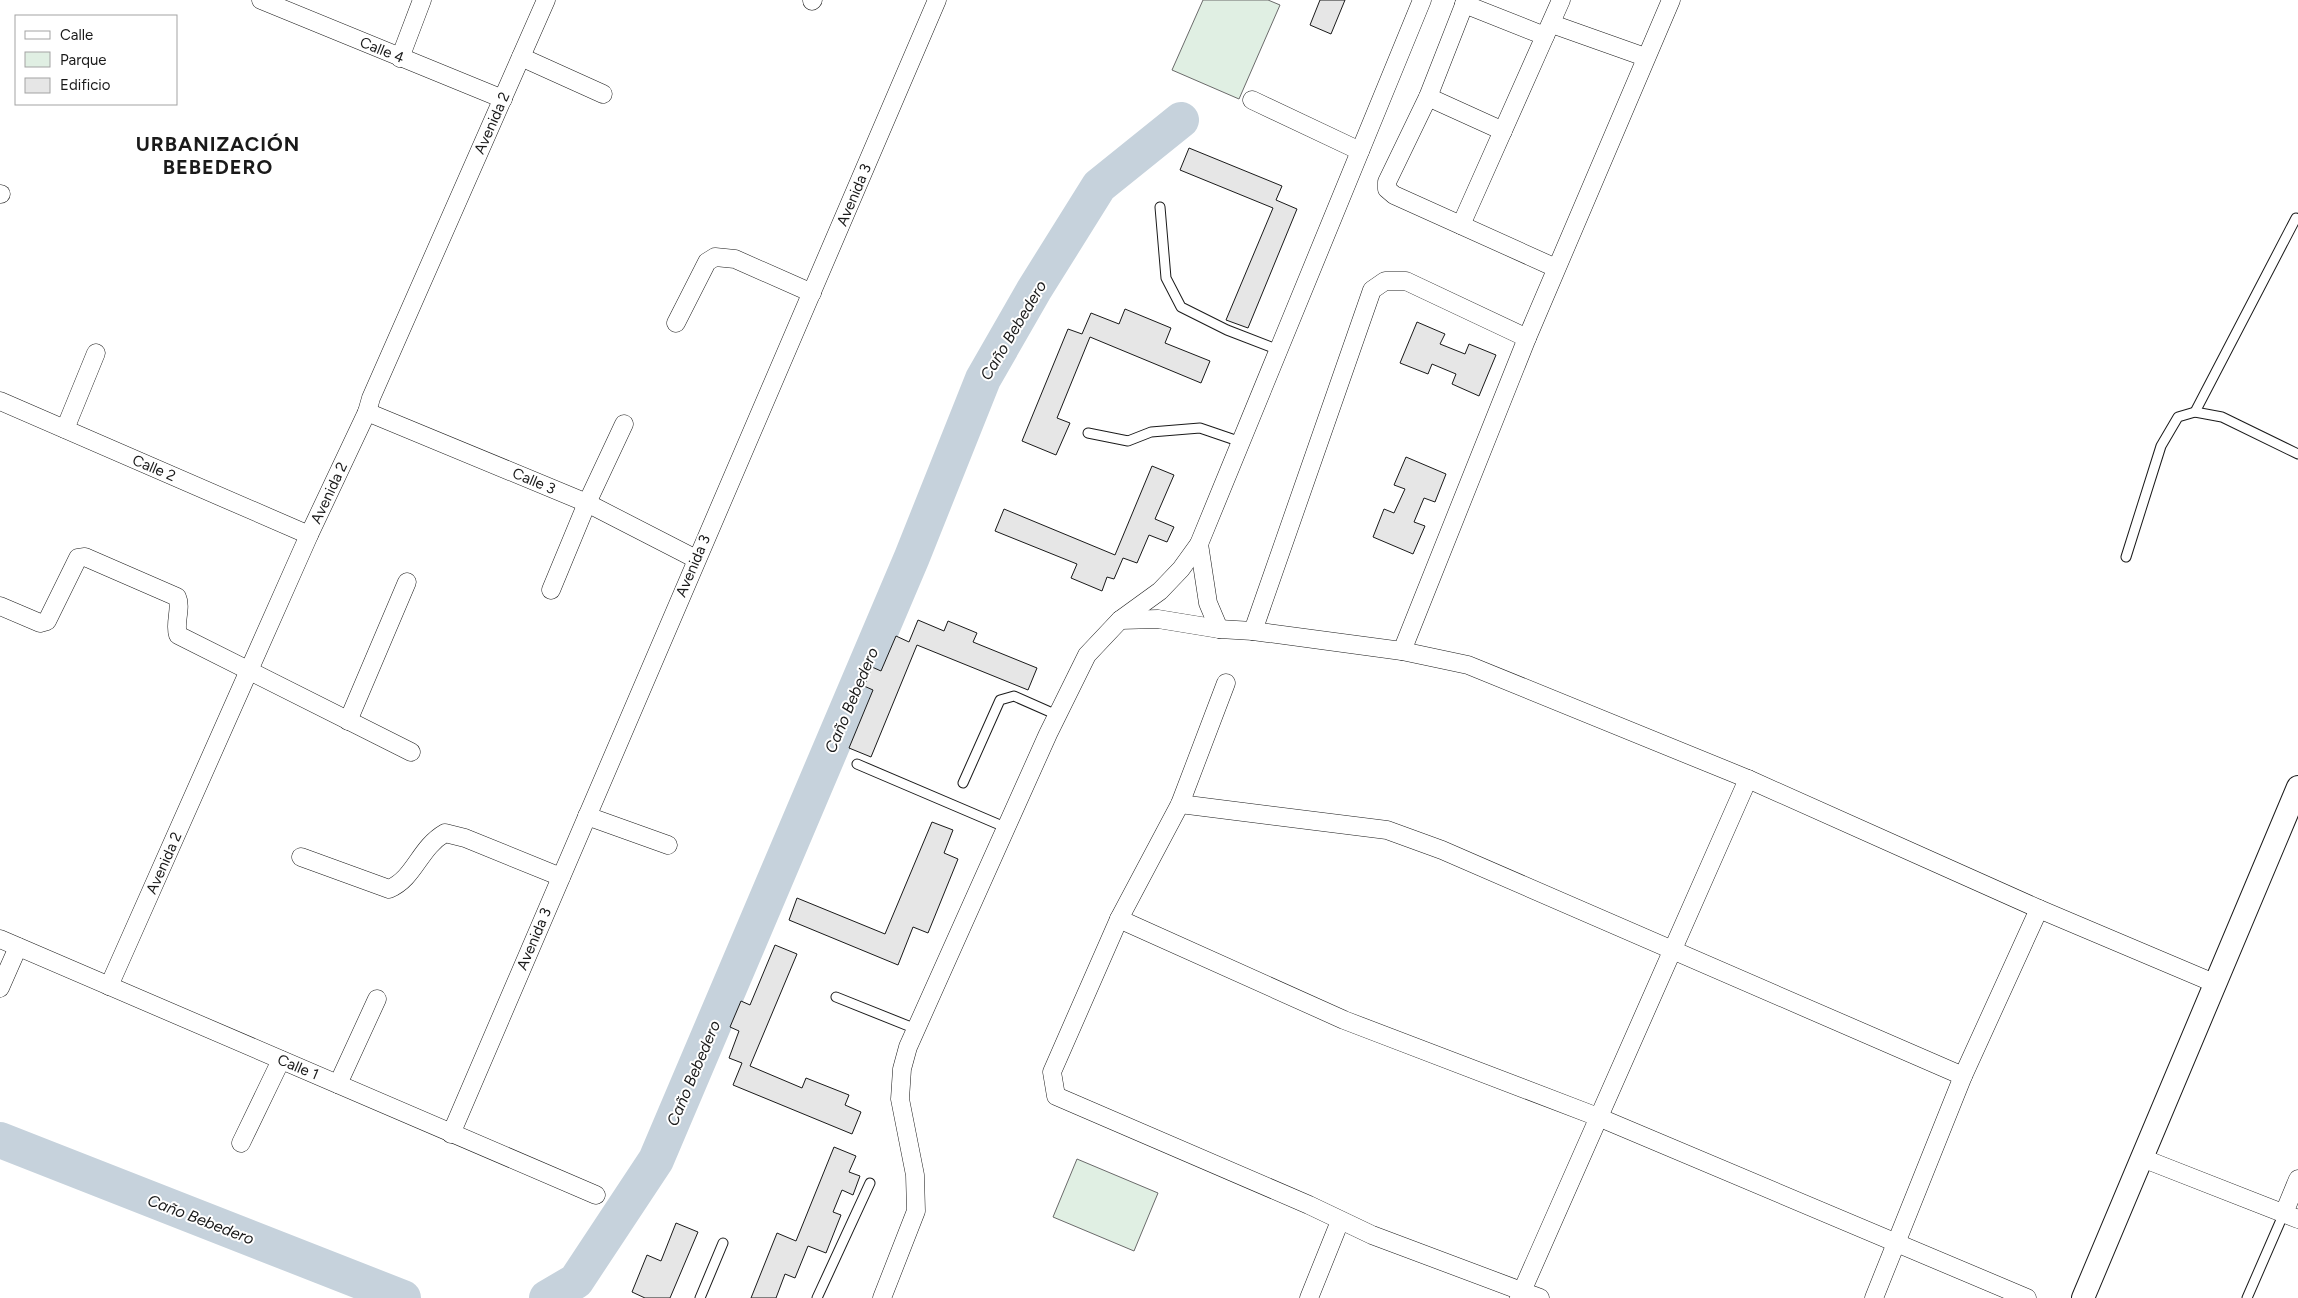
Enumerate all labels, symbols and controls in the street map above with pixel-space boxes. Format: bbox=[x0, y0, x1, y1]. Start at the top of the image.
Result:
legend bbox=[15, 15, 178, 105]
text: Calle bbox=[60, 26, 93, 44]
street label: Calle 4 bbox=[357, 33, 407, 67]
text: Parque bbox=[60, 51, 107, 69]
text: Edificio bbox=[60, 76, 111, 94]
street label: Avenida 2 bbox=[470, 89, 514, 157]
district label: URBANIZACIÓN BEBEDERO bbox=[136, 132, 300, 179]
street label: Avenida 3 bbox=[833, 161, 875, 229]
water label: Caño Bebedero bbox=[976, 277, 1051, 383]
street label: Calle 2 bbox=[130, 451, 178, 485]
street label: Avenida 2 bbox=[307, 459, 351, 527]
street label: Calle 3 bbox=[510, 464, 558, 498]
street label: Avenida 3 bbox=[672, 532, 714, 600]
water label: Caño Bebedero bbox=[821, 645, 882, 756]
street label: Avenida 2 bbox=[142, 829, 186, 897]
street label: Avenida 3 bbox=[513, 905, 555, 973]
water label: Caño Bebedero bbox=[663, 1018, 724, 1129]
street label: Calle 1 bbox=[275, 1050, 321, 1084]
water label: Caño Bebedero bbox=[145, 1190, 257, 1249]

